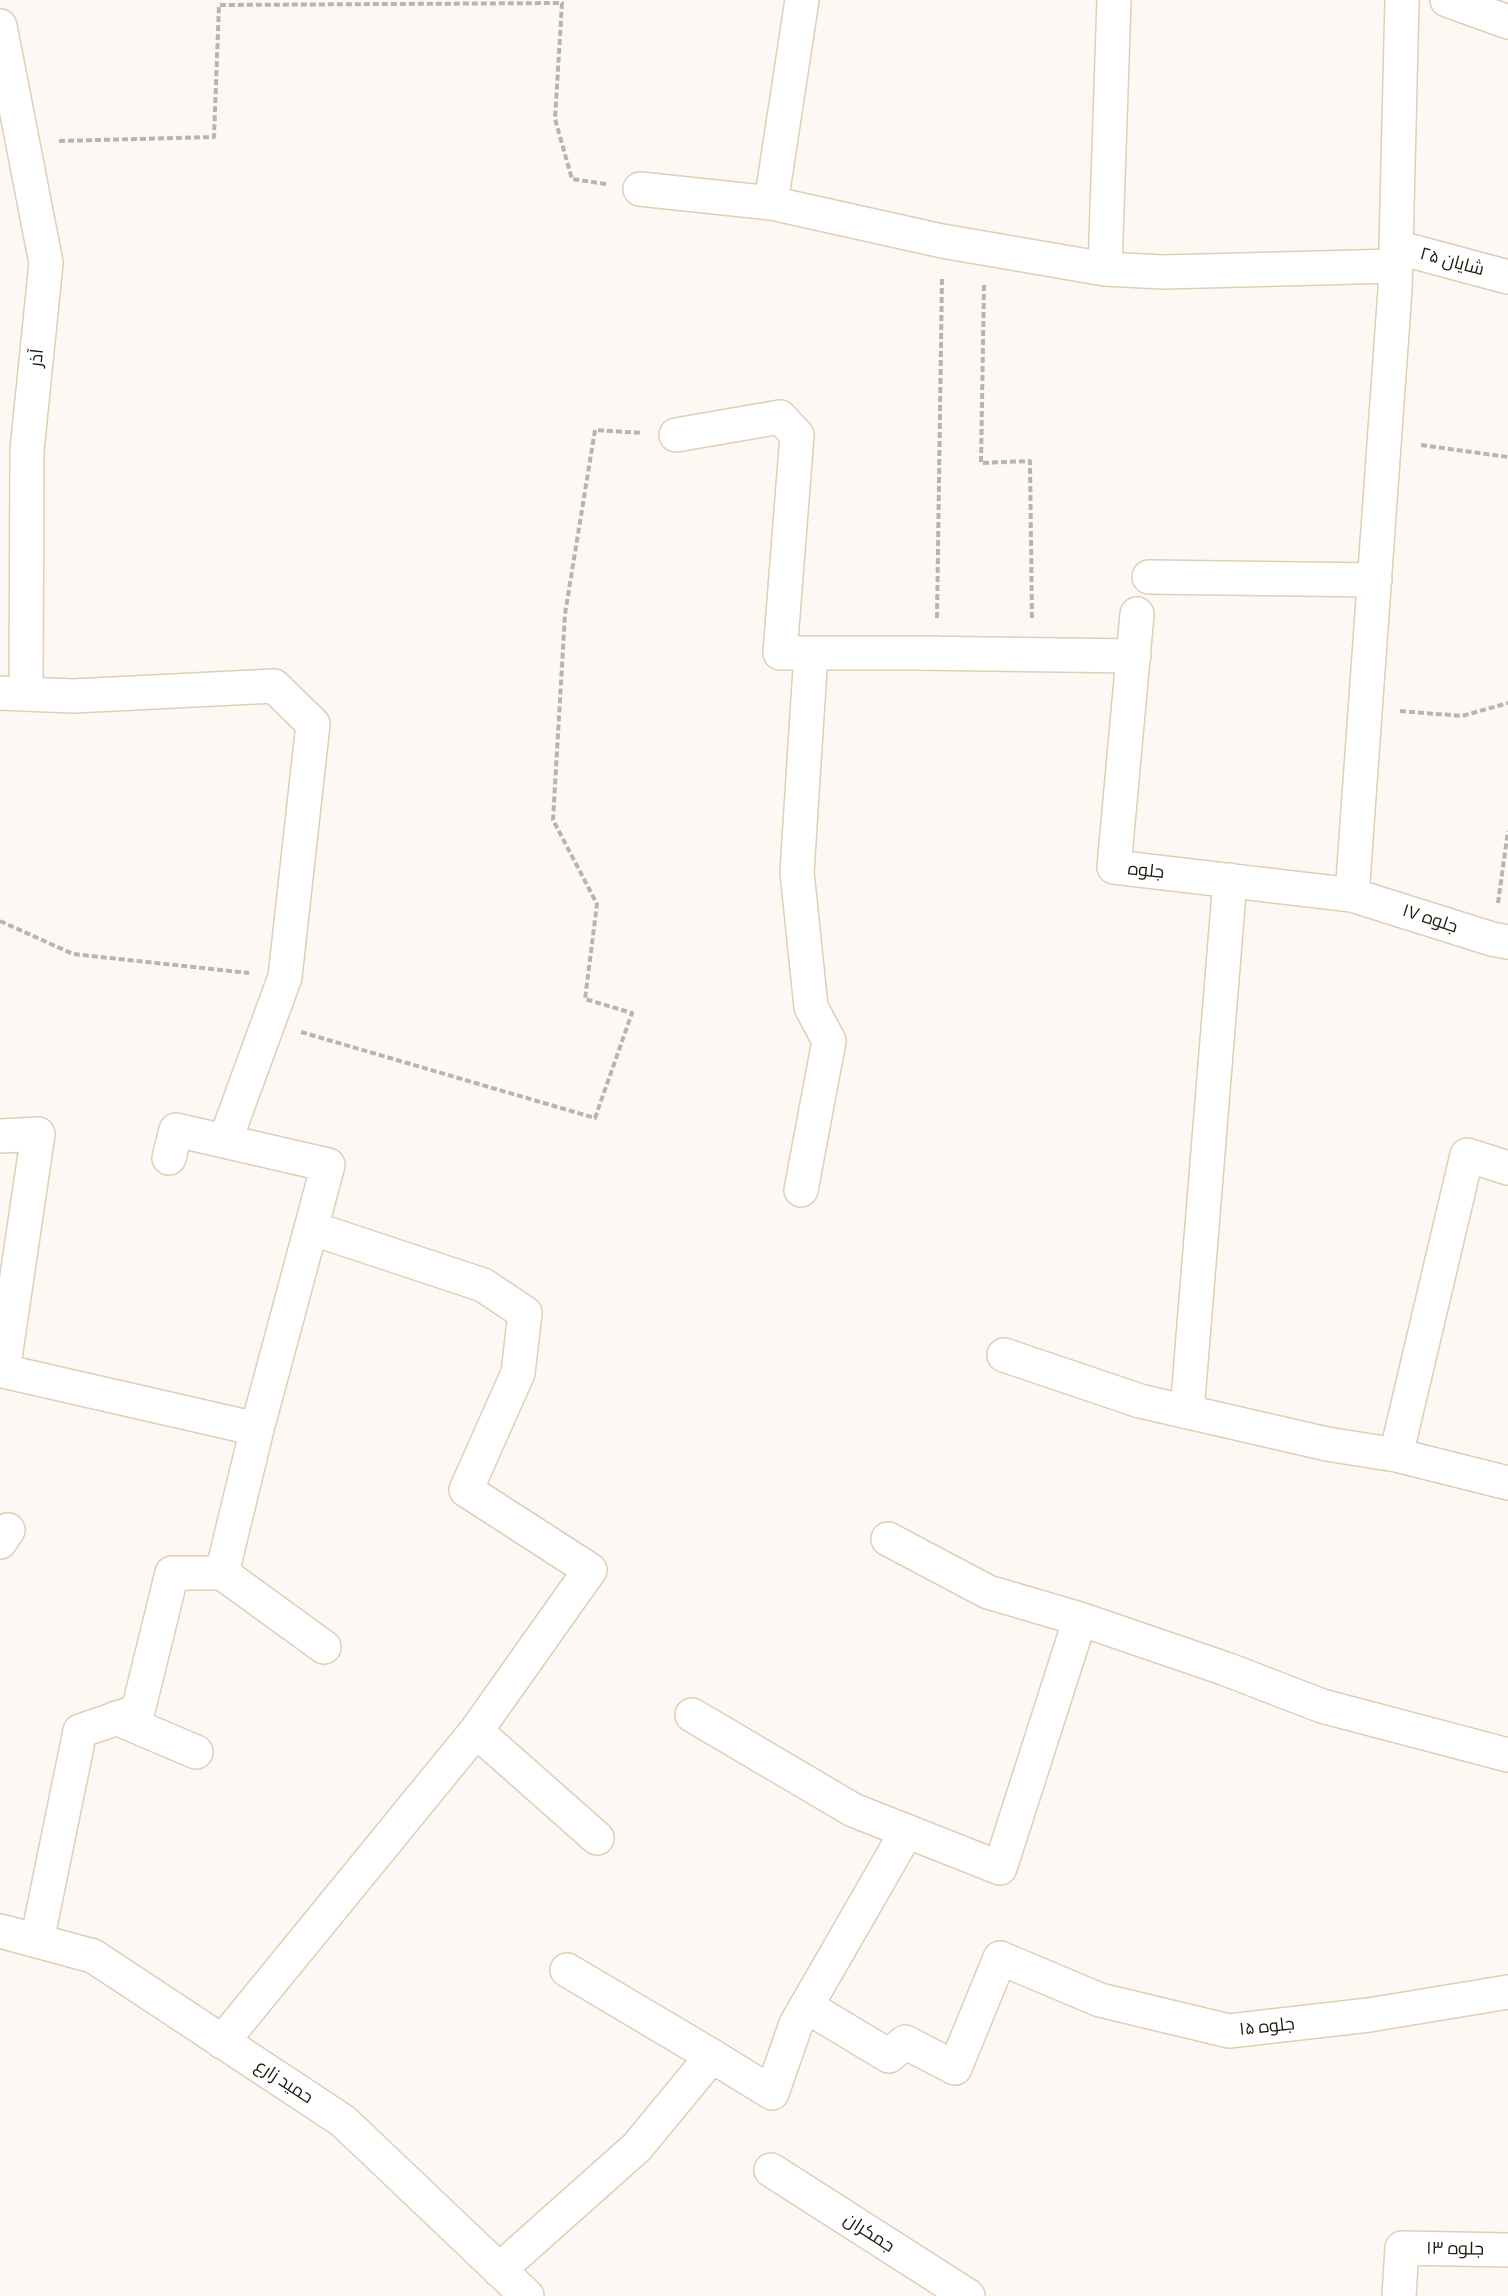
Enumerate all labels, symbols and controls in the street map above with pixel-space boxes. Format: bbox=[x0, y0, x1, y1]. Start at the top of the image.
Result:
street label: شایان ۲۵ bbox=[1418, 243, 1486, 281]
street label: آذر bbox=[25, 348, 49, 368]
street label: جلوه bbox=[1127, 858, 1165, 884]
street label: جلوه ۱۷ bbox=[1400, 900, 1460, 938]
street label: جلوه ۱۵ bbox=[1238, 2013, 1296, 2041]
street label: حمید زارع bbox=[251, 2055, 317, 2109]
street label: جمکران bbox=[840, 2209, 898, 2257]
street label: جلوه ۱۳ bbox=[1426, 2238, 1484, 2260]

